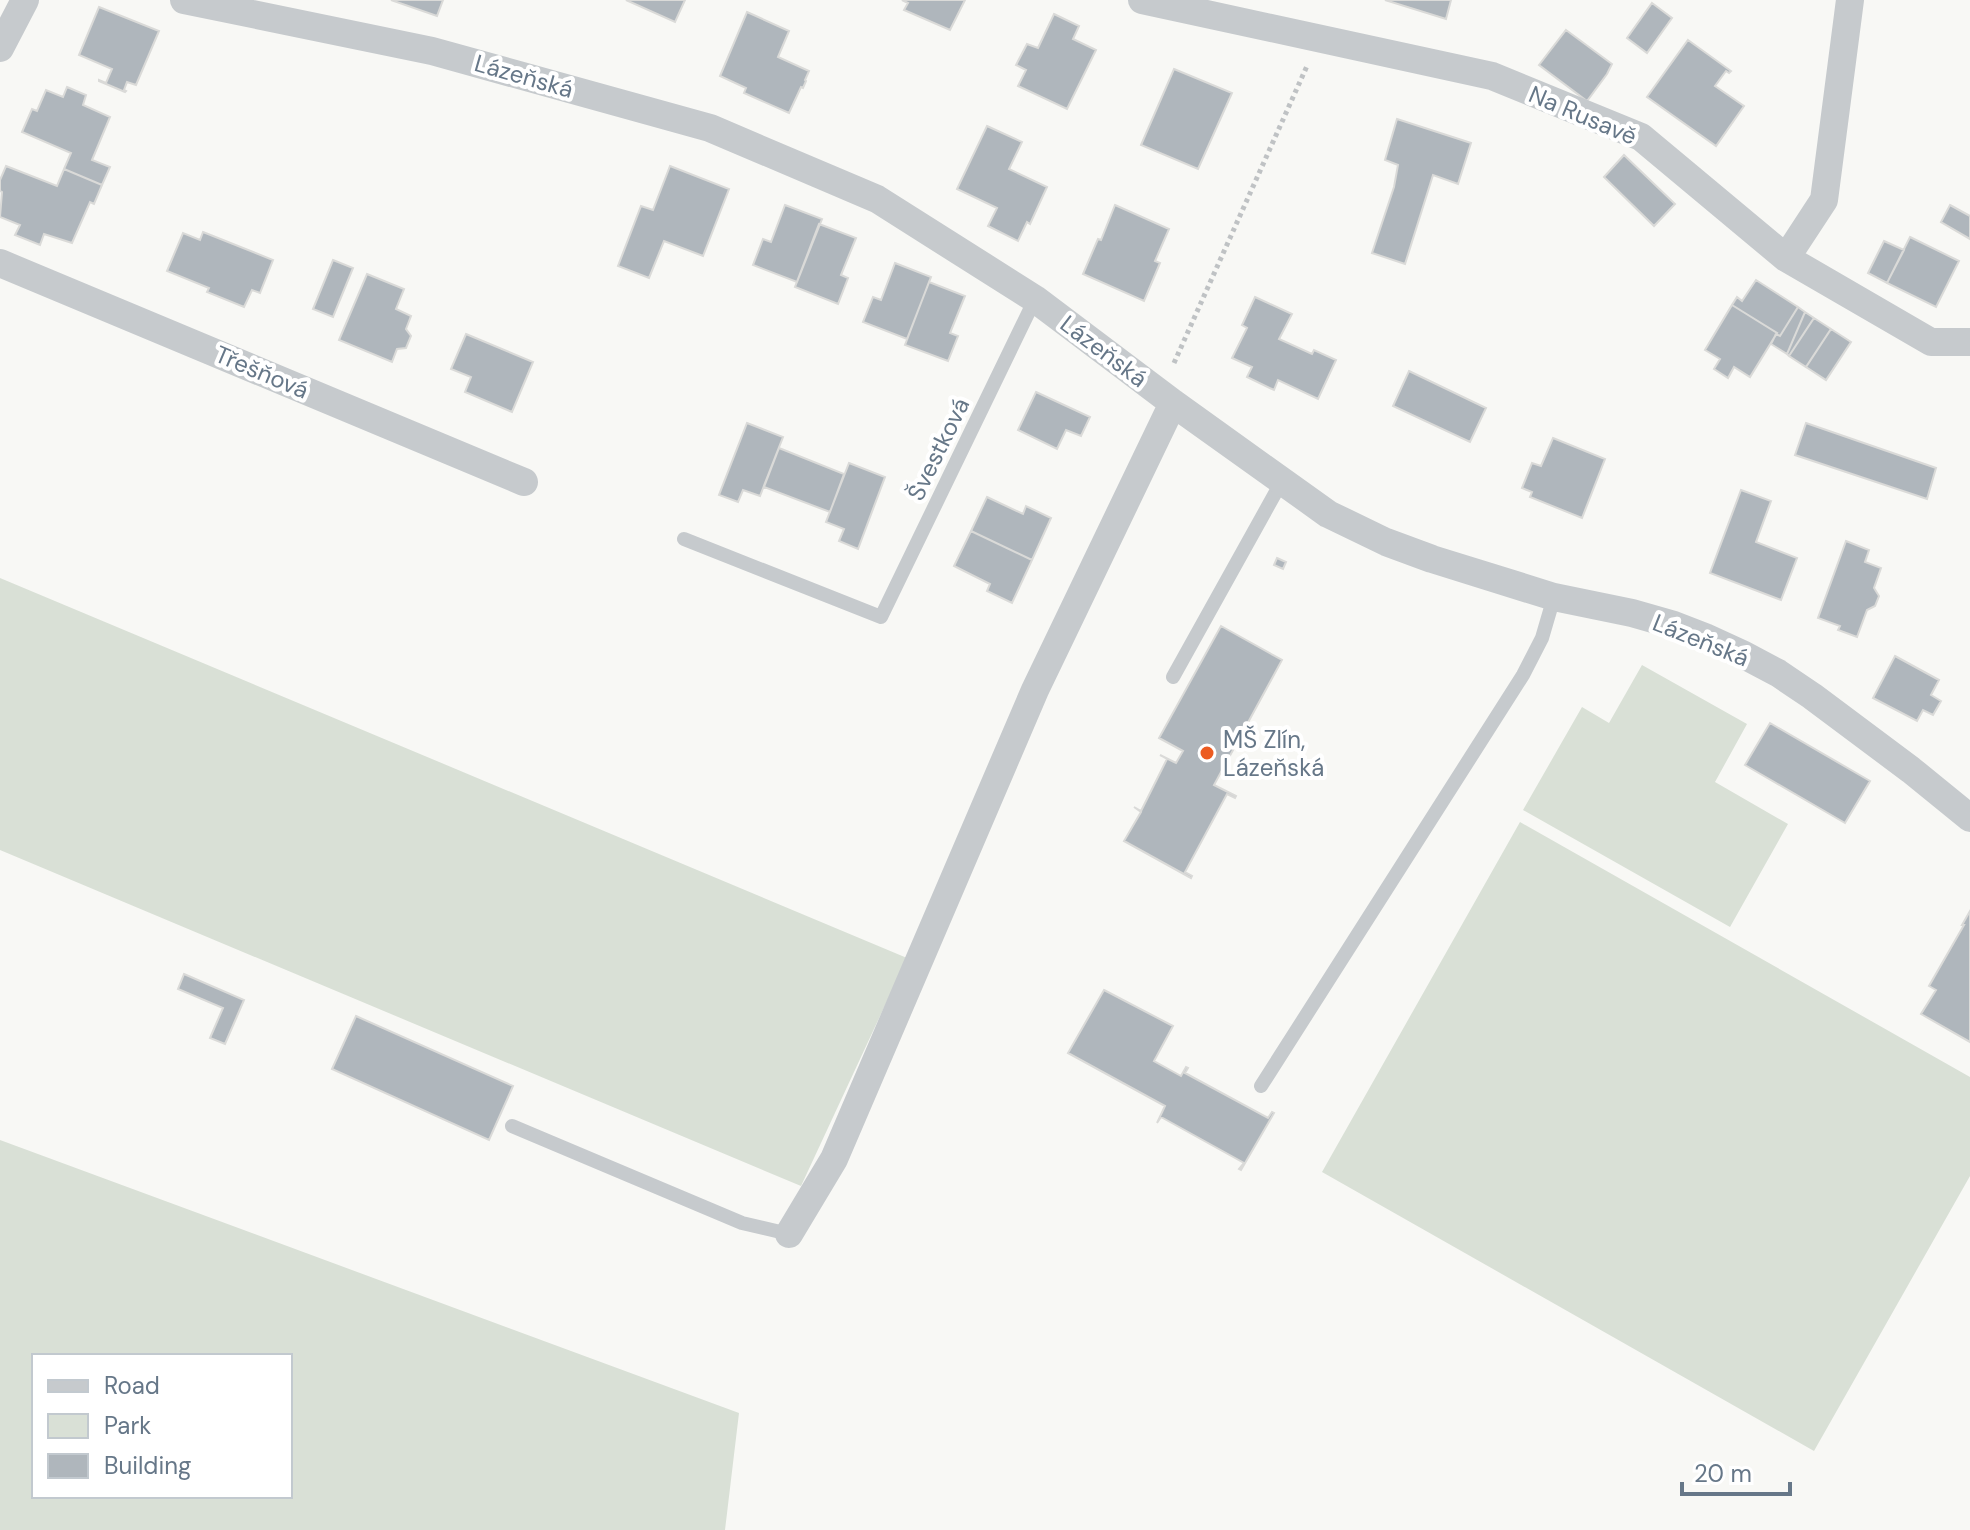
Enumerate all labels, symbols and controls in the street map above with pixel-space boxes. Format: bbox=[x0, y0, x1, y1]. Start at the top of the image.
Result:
street label: Lázeňská bbox=[471, 47, 577, 105]
street label: Na Rusavě bbox=[1524, 78, 1642, 152]
street label: Lázeňská bbox=[1054, 308, 1154, 394]
street label: Třešňová bbox=[211, 338, 313, 406]
street label: Švestková bbox=[900, 393, 976, 505]
street label: Lázeňská bbox=[1648, 607, 1754, 673]
place label: MŠ Zlín, Lázeňská bbox=[1223, 724, 1324, 783]
marker: MŠ Zlín, Lázeňská bbox=[1198, 744, 1216, 762]
legend bbox=[32, 1354, 292, 1498]
text: Road bbox=[104, 1370, 160, 1401]
text: Park bbox=[104, 1410, 151, 1441]
scale bar bbox=[1682, 1446, 1790, 1496]
text: Building bbox=[104, 1450, 191, 1481]
text: 20 m bbox=[1694, 1458, 1752, 1489]

